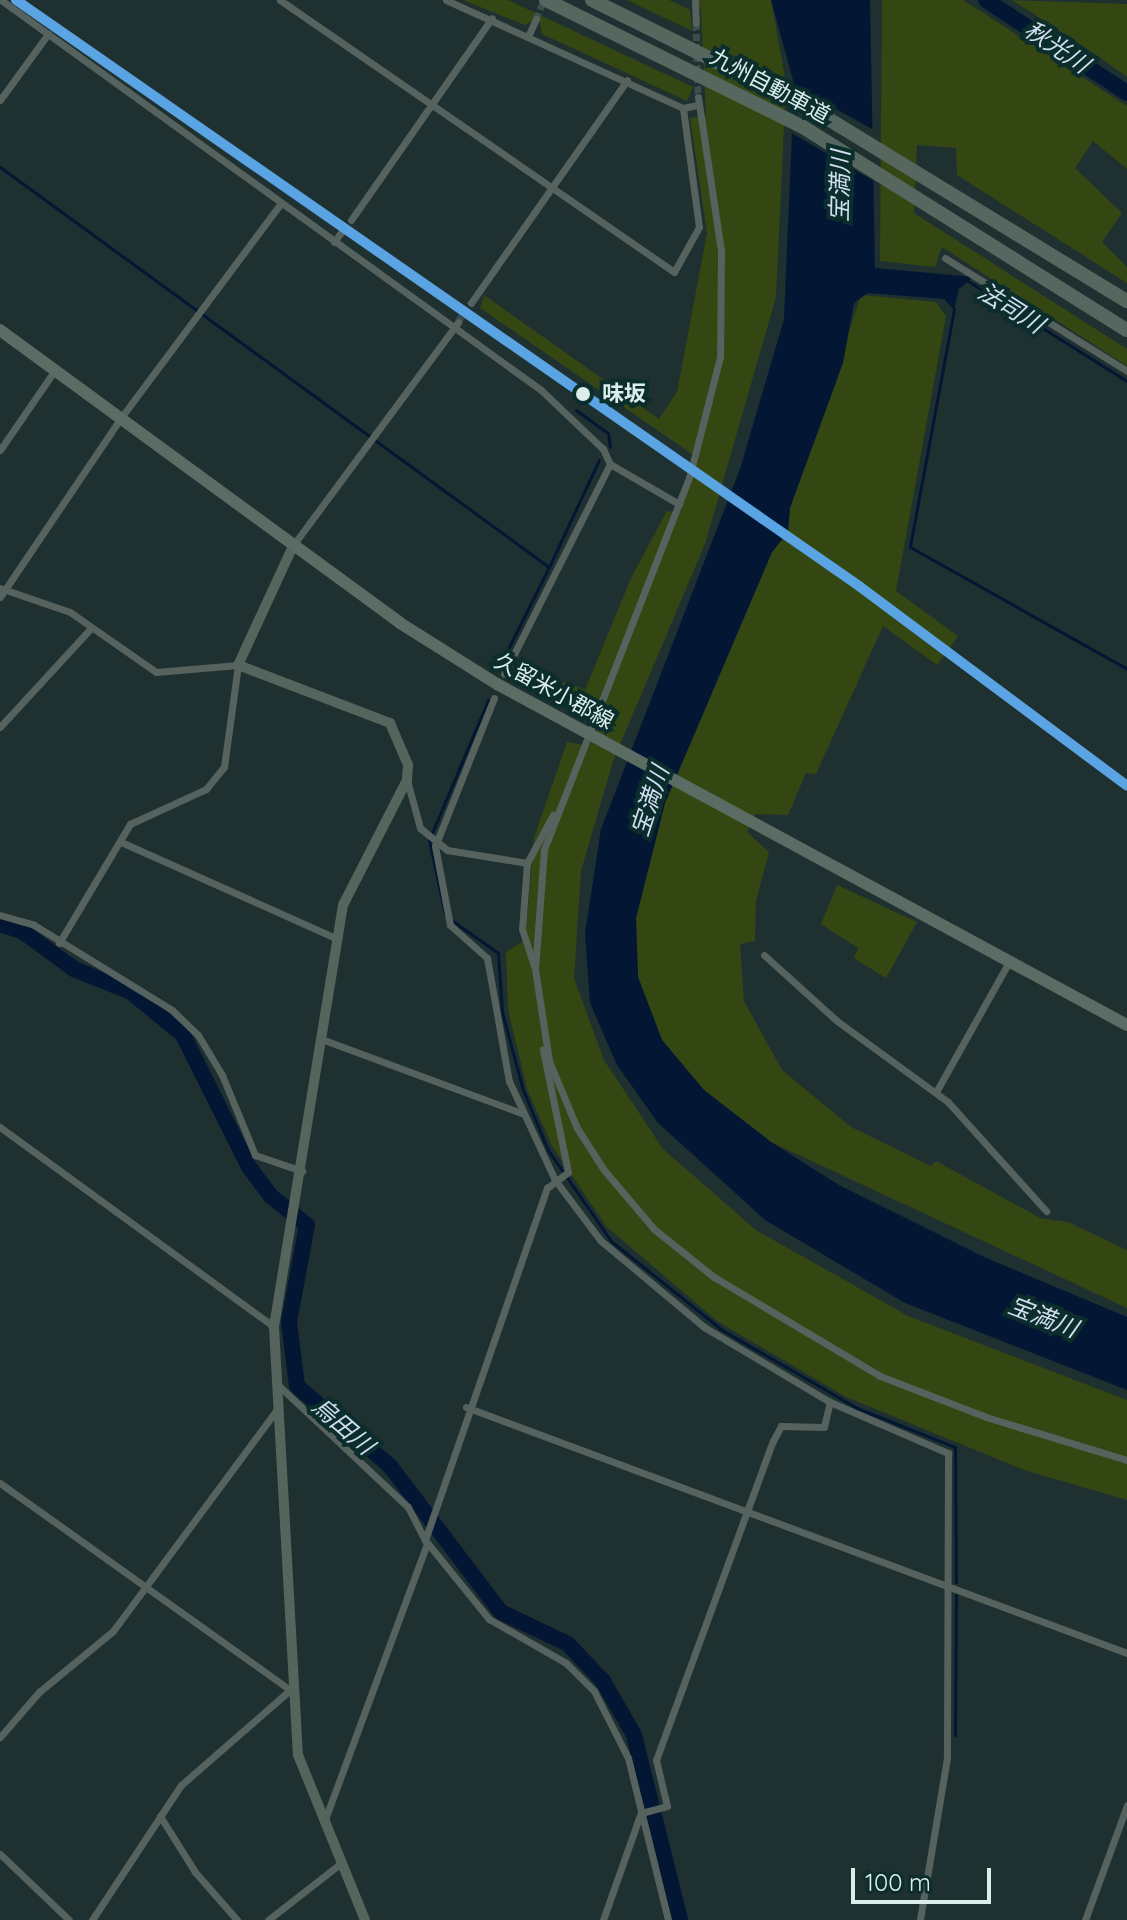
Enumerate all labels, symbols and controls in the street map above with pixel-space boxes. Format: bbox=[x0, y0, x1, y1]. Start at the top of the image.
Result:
water label: 秋光川 bbox=[1019, 15, 1095, 79]
street label: 九州自動車道 bbox=[706, 43, 834, 129]
water label: 宝満川 bbox=[825, 150, 855, 222]
water label: 法司川 bbox=[973, 277, 1049, 339]
place label: 味坂 bbox=[602, 381, 646, 407]
marker: 味坂 bbox=[571, 382, 595, 406]
street label: 久留米小郡線 bbox=[490, 647, 618, 735]
water label: 宝満川 bbox=[625, 762, 675, 840]
water label: 宝満川 bbox=[1004, 1291, 1082, 1343]
water label: 烏田川 bbox=[306, 1392, 380, 1460]
scale bar bbox=[855, 1852, 995, 1902]
text: 100 m bbox=[865, 1867, 931, 1897]

